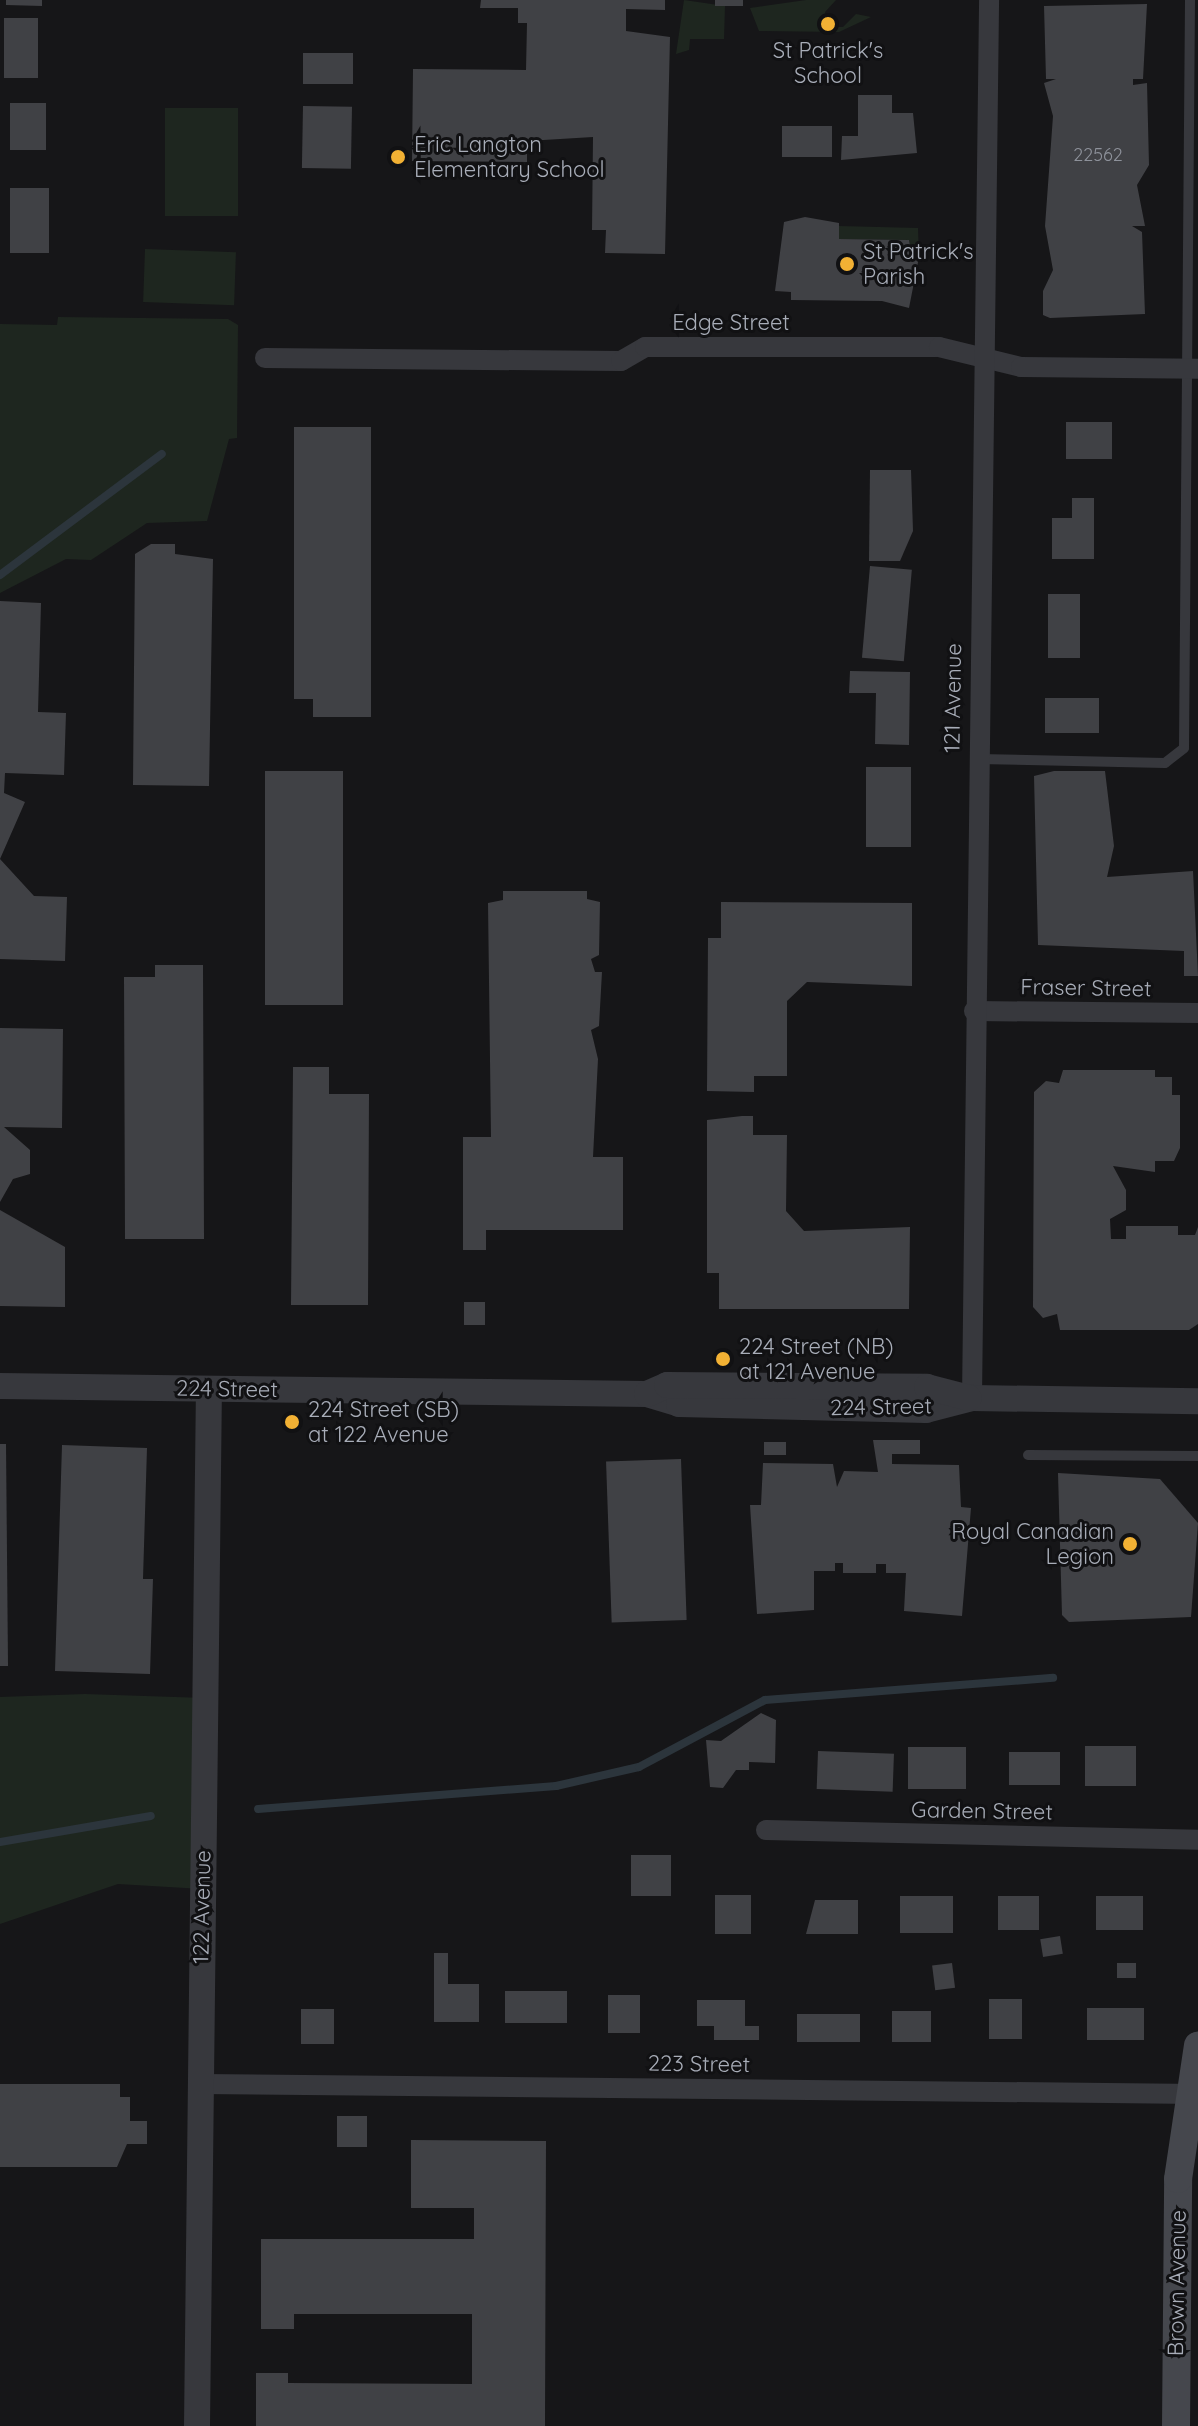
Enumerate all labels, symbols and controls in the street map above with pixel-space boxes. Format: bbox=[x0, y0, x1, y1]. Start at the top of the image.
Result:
marker: St Patrick's School bbox=[819, 15, 837, 33]
place label: St Patrick's School bbox=[773, 37, 883, 88]
place label: Eric Langton Elementary School bbox=[414, 131, 605, 182]
house number: 22562 bbox=[1073, 144, 1123, 166]
marker: Eric Langton Elementary School bbox=[389, 148, 407, 166]
place label: St Patrick's Parish bbox=[863, 238, 974, 290]
marker: St Patrick's Parish bbox=[838, 255, 856, 273]
street label: Edge Street bbox=[672, 310, 790, 336]
street label: 121 Avenue bbox=[939, 643, 967, 753]
street label: Fraser Street bbox=[1020, 974, 1152, 1002]
place label: 224 Street (NB) at 121 Avenue bbox=[739, 1333, 894, 1384]
marker: 224 Street (NB) at 121 Avenue bbox=[714, 1350, 732, 1368]
street label: 224 Street bbox=[176, 1375, 278, 1403]
street label: 224 Street bbox=[830, 1393, 932, 1421]
place label: 224 Street (SB) at 122 Avenue bbox=[308, 1396, 459, 1448]
marker: 224 Street (SB) at 122 Avenue bbox=[283, 1413, 301, 1431]
place label: Royal Canadian Legion bbox=[951, 1518, 1114, 1570]
marker: Royal Canadian Legion bbox=[1121, 1535, 1139, 1553]
street label: Garden Street bbox=[911, 1797, 1053, 1825]
street label: 122 Avenue bbox=[188, 1850, 216, 1964]
street label: 223 Street bbox=[648, 2050, 750, 2078]
street label: Brown Avenue bbox=[1163, 2210, 1191, 2356]

